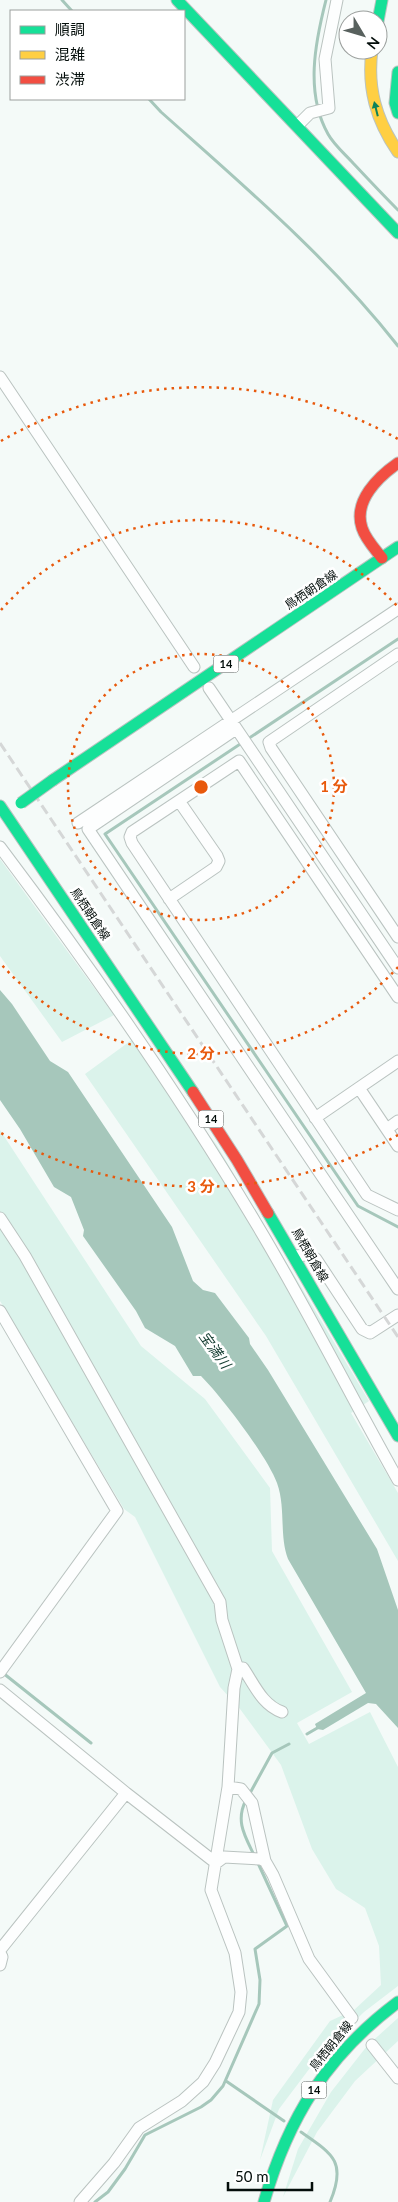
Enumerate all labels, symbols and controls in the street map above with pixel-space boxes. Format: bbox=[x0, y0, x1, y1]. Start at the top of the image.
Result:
legend bbox=[10, 10, 185, 100]
north arrow bbox=[338, 10, 388, 60]
text: 順調 bbox=[55, 20, 85, 38]
text: N bbox=[364, 34, 384, 53]
text: 混雑 bbox=[55, 45, 85, 63]
text: 渋滞 bbox=[55, 70, 85, 88]
one-way arrow bbox=[371, 102, 379, 117]
street label: 鳥栖朝倉線 bbox=[282, 567, 340, 613]
road number: 14 bbox=[214, 656, 238, 672]
text: 1 分 bbox=[320, 777, 348, 795]
centre of rings bbox=[192, 778, 210, 796]
street label: 鳥栖朝倉線 bbox=[67, 885, 113, 943]
text: 2 分 bbox=[187, 1044, 215, 1062]
road number: 14 bbox=[198, 1110, 224, 1128]
text: 3 分 bbox=[187, 1177, 215, 1195]
street label: 鳥栖朝倉線 bbox=[289, 1225, 332, 1284]
water label: 宝満川 bbox=[196, 1328, 236, 1373]
street label: 鳥栖朝倉線 bbox=[306, 2018, 355, 2074]
road number: 14 bbox=[302, 2082, 326, 2098]
scale bar bbox=[228, 2160, 312, 2192]
text: 50 m bbox=[235, 2167, 269, 2185]

